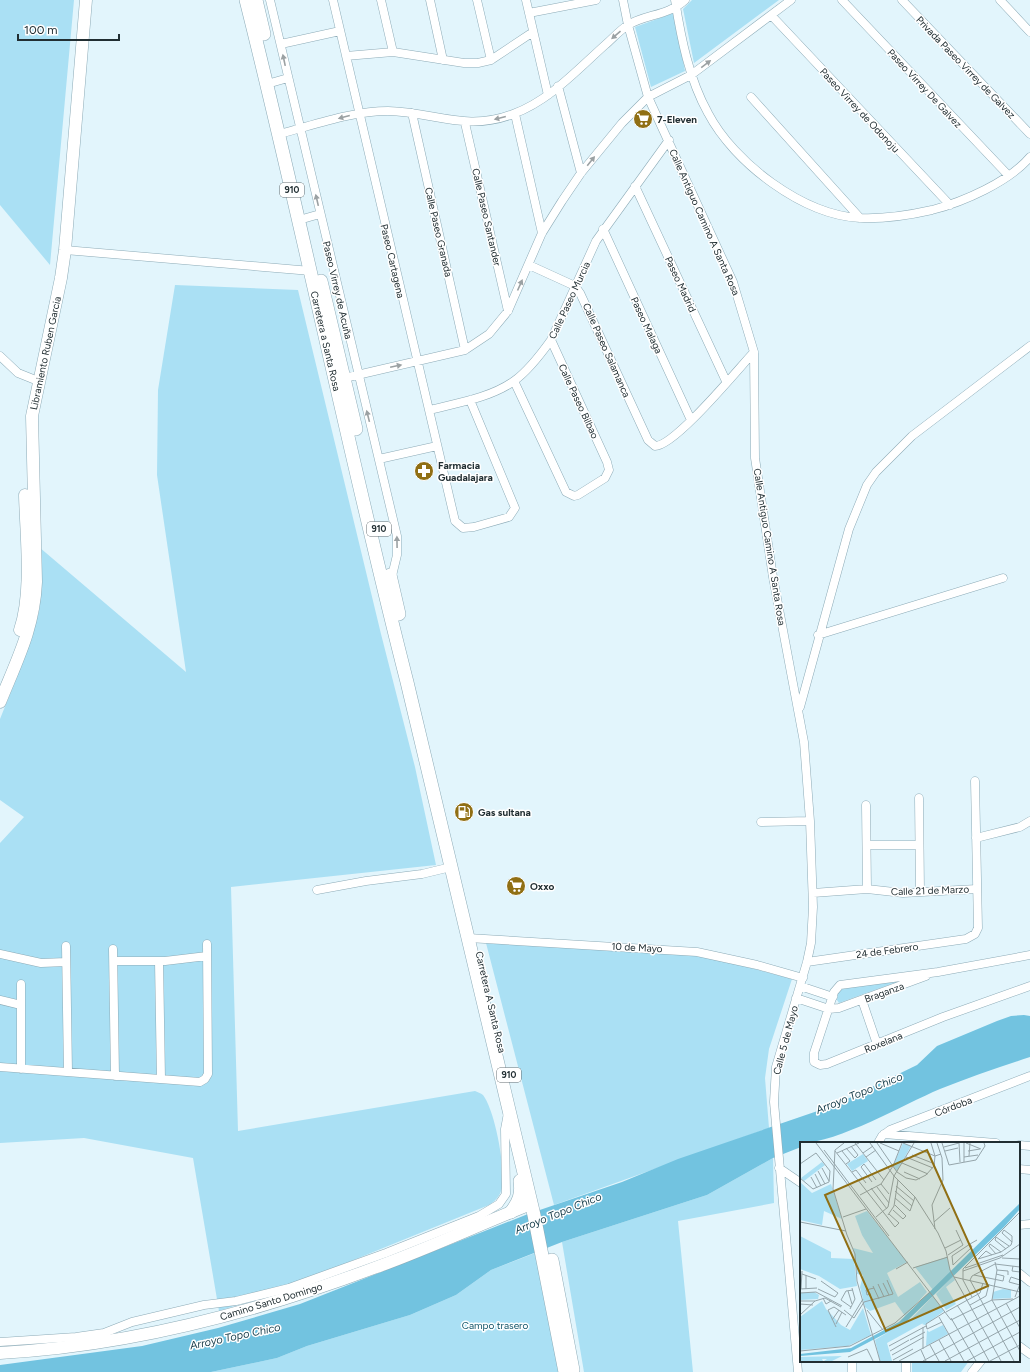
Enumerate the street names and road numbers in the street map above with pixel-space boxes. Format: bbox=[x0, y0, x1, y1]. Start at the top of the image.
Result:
street label: Privada Paseo Virrey de Galvez bbox=[913, 13, 1018, 121]
street label: Paseo Virrey De Galvez bbox=[885, 46, 965, 131]
street label: Paseo Virrey de Odonoju bbox=[817, 65, 902, 155]
street label: Calle Antiguo Camino A Santa Rosa bbox=[666, 147, 743, 297]
street label: Calle Paseo Santander bbox=[469, 167, 504, 268]
road number: 910 bbox=[280, 183, 304, 197]
street label: Calle Paseo Granada bbox=[422, 186, 455, 278]
street label: Paseo Cartagena bbox=[378, 223, 407, 299]
street label: Paseo Virrey de Acuña bbox=[320, 240, 355, 340]
street label: Paseo Madrid bbox=[662, 254, 699, 314]
street label: Calle Paseo Murcia bbox=[546, 259, 593, 341]
street label: Carretera a Santa Rosa bbox=[308, 290, 343, 392]
street label: Libramiento Ruben Garcia bbox=[27, 295, 64, 411]
street label: Paseo Malaga bbox=[628, 295, 665, 356]
street label: Calle Paseo Salamanca bbox=[580, 301, 633, 399]
street label: Calle Paseo Bilbao bbox=[555, 362, 602, 441]
street label: Calle Antiguo Camino A Santa Rosa bbox=[751, 468, 788, 627]
road number: 910 bbox=[367, 522, 391, 536]
street label: Calle 21 de Marzo bbox=[891, 883, 970, 898]
street label: 10 de Mayo bbox=[611, 940, 663, 955]
street label: 24 de Febrero bbox=[855, 940, 919, 961]
street label: Carretera A Santa Rosa bbox=[472, 950, 509, 1054]
street label: Braganza bbox=[863, 979, 906, 1006]
street label: Calle 5 de Mayo bbox=[770, 1004, 801, 1076]
street label: Roxelana bbox=[862, 1029, 904, 1056]
road number: 910 bbox=[497, 1068, 521, 1082]
street label: Córdoba bbox=[933, 1093, 974, 1120]
street label: Camino Santo Domingo bbox=[218, 1280, 324, 1323]

